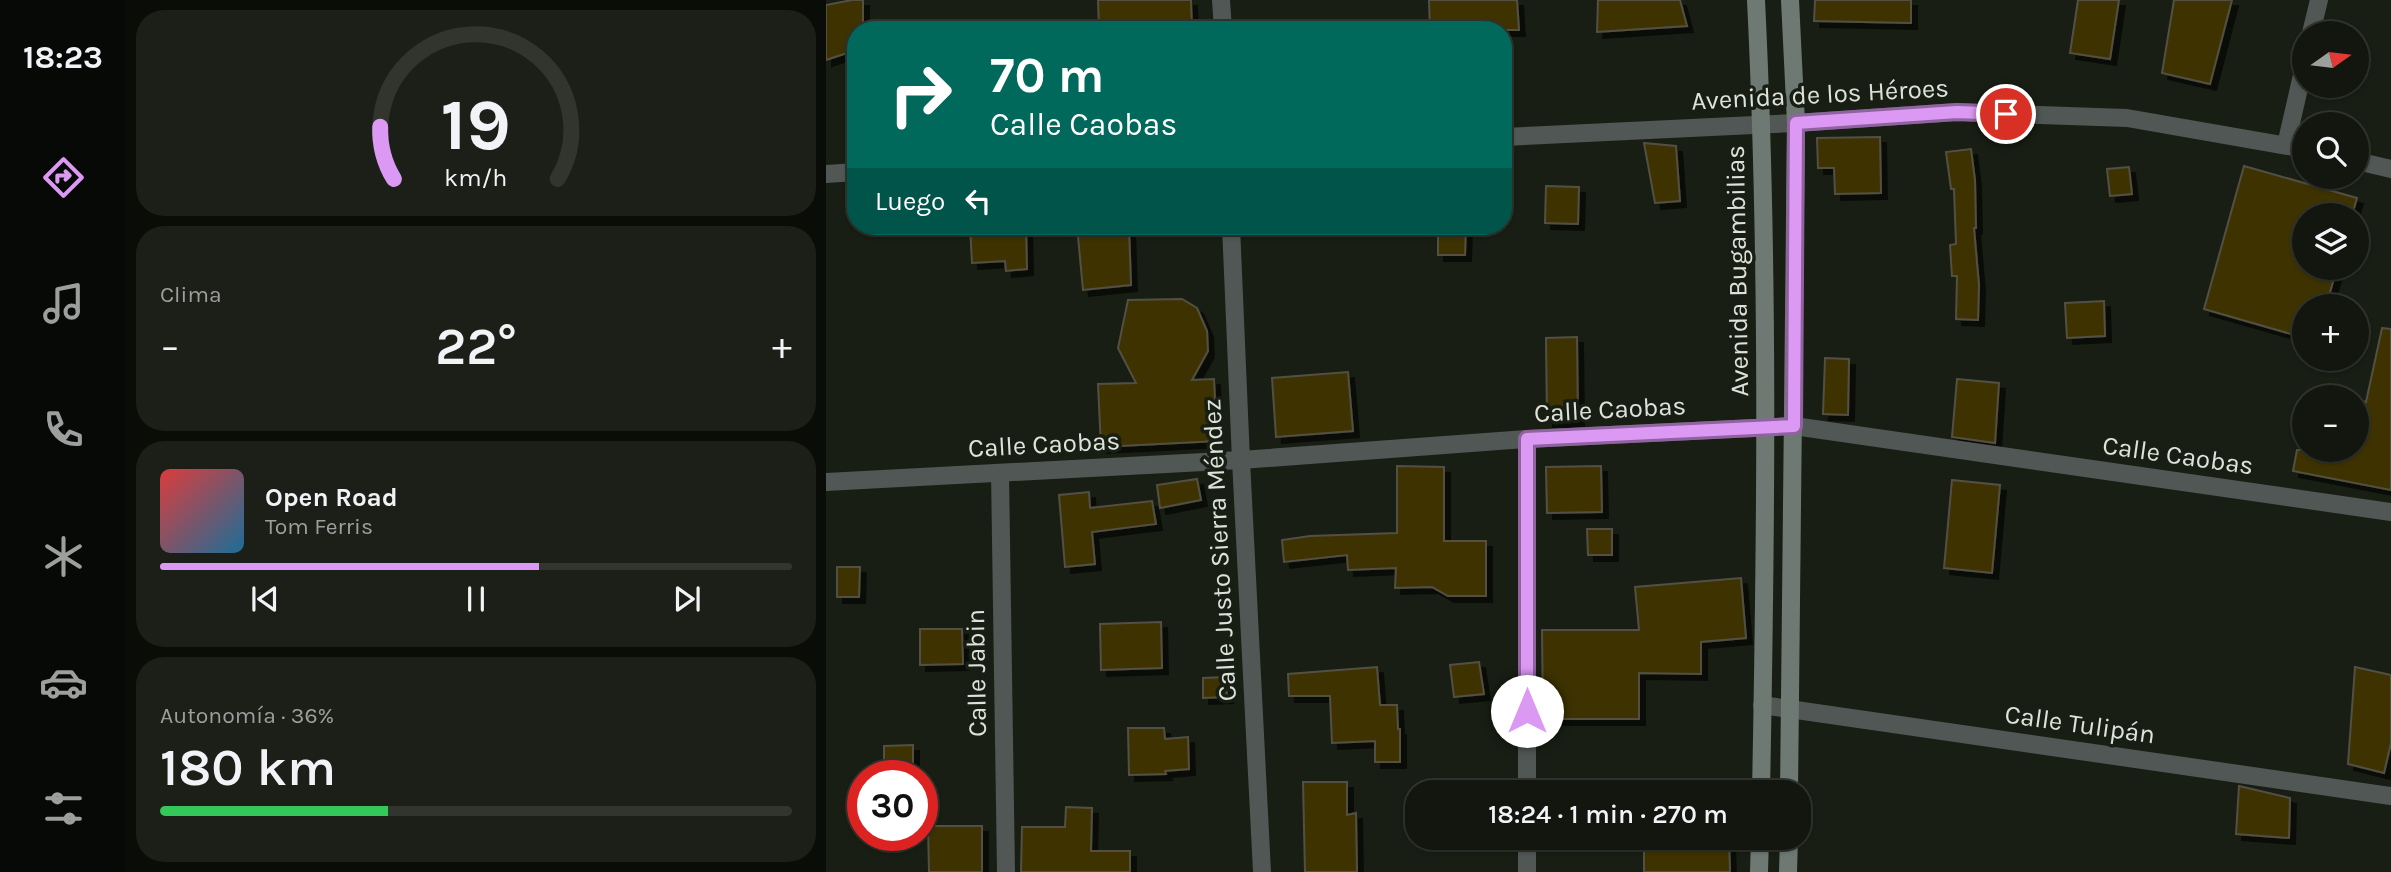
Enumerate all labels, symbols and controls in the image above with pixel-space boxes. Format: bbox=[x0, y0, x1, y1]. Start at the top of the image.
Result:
north arrow bbox=[2292, 21, 2370, 98]
map controls bbox=[2292, 21, 2369, 462]
text: 18:23 bbox=[23, 39, 103, 76]
text: 70 m bbox=[990, 47, 1104, 104]
icon: right bbox=[875, 49, 966, 140]
street label: Avenida de los Héroes bbox=[1691, 72, 1950, 117]
text: 19 bbox=[441, 82, 511, 167]
pin bbox=[1976, 84, 2036, 144]
icon: arrive bbox=[1987, 95, 2025, 133]
text: Calle Caobas bbox=[990, 106, 1177, 143]
button: search bbox=[2292, 112, 2369, 189]
street label: Avenida Bugambilias bbox=[1720, 145, 1755, 397]
icon: directions bbox=[39, 153, 88, 202]
text: km/h bbox=[444, 163, 508, 192]
icon: left bbox=[959, 182, 997, 220]
text: Luego bbox=[875, 186, 945, 217]
button: layers bbox=[2292, 203, 2369, 280]
icon: music bbox=[39, 279, 88, 328]
text: Clima bbox=[160, 281, 222, 308]
button: + bbox=[2292, 294, 2369, 371]
text: 22° bbox=[435, 316, 517, 377]
text: − bbox=[160, 324, 180, 369]
text: + bbox=[772, 324, 792, 369]
button: − bbox=[2292, 385, 2369, 462]
street label: Calle Caobas bbox=[1533, 390, 1687, 429]
street label: Calle Justo Sierra Méndez bbox=[1196, 398, 1243, 702]
icon: phone bbox=[39, 405, 88, 454]
street label: Calle Caobas bbox=[967, 425, 1121, 464]
street label: Calle Caobas bbox=[2100, 430, 2255, 481]
text: Open Road bbox=[265, 482, 398, 513]
text: Tom Ferris bbox=[265, 513, 373, 540]
icon: climate bbox=[39, 532, 88, 581]
icon: previous bbox=[246, 580, 284, 618]
icon: pause bbox=[457, 580, 495, 618]
icon: next bbox=[668, 580, 706, 618]
street label: Calle Jabin bbox=[960, 609, 993, 737]
icon: car bbox=[39, 658, 88, 707]
position arrow bbox=[1490, 674, 1564, 748]
street label: Calle Tulipán bbox=[2003, 699, 2157, 750]
text: Autonomía · 36% bbox=[160, 702, 334, 729]
text: 180 km bbox=[160, 737, 336, 798]
speed limit sign: 30 bbox=[847, 760, 938, 851]
icon: filters bbox=[39, 784, 88, 833]
text: 18:24 · 1 min · 270 m bbox=[1488, 799, 1728, 830]

